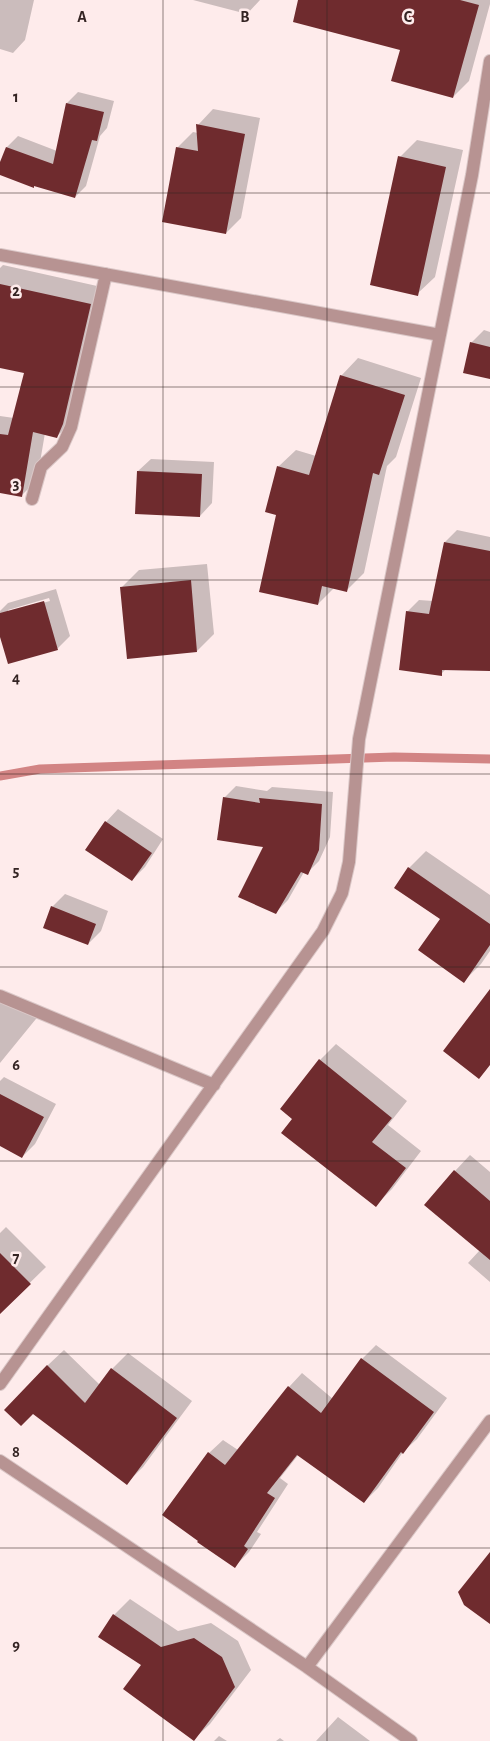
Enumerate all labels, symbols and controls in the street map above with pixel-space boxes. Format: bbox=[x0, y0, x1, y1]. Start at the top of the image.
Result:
text: A bbox=[77, 9, 87, 25]
text: B bbox=[240, 9, 250, 25]
text: C bbox=[404, 9, 413, 25]
text: 1 bbox=[13, 89, 19, 105]
text: 2 bbox=[12, 283, 20, 299]
text: 3 bbox=[13, 476, 20, 492]
text: 4 bbox=[12, 670, 20, 686]
text: 5 bbox=[13, 863, 20, 879]
text: 6 bbox=[12, 1057, 20, 1073]
text: 7 bbox=[13, 1250, 20, 1266]
text: 8 bbox=[12, 1444, 20, 1460]
text: 9 bbox=[12, 1637, 20, 1653]

